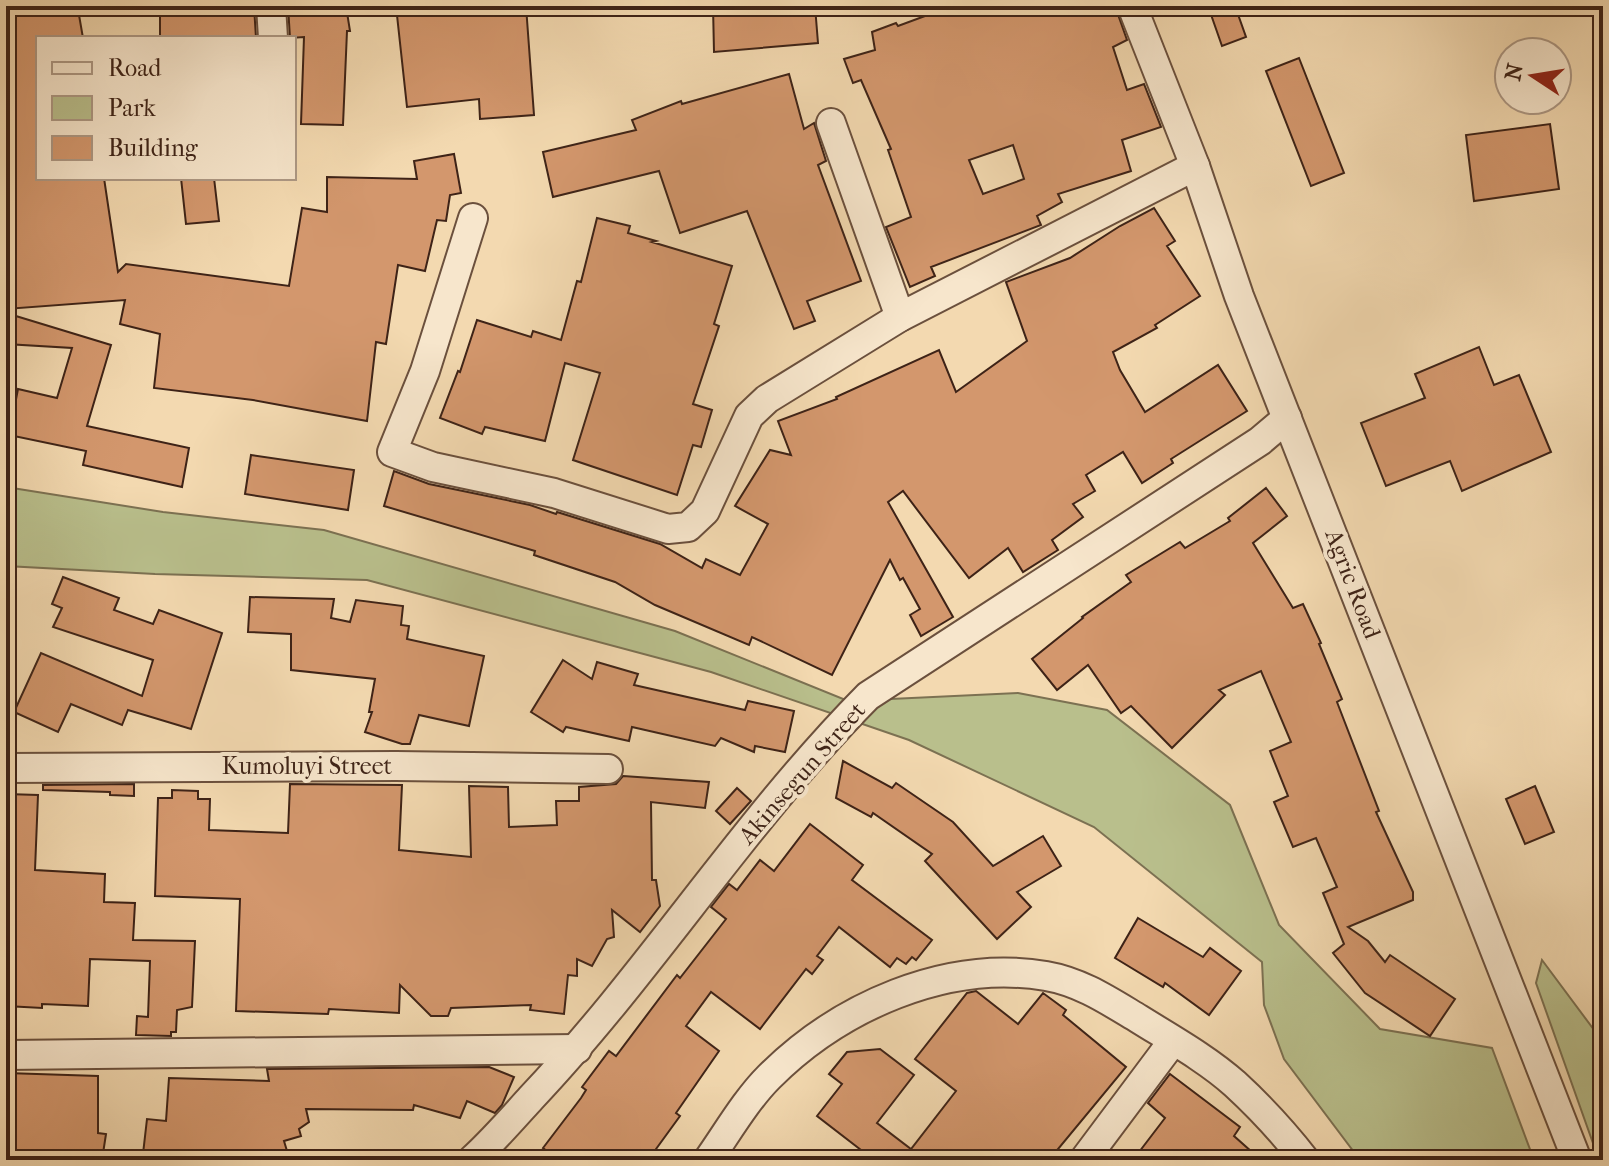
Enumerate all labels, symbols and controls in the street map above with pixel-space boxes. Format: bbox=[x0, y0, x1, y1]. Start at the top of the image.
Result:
legend bbox=[36, 36, 296, 180]
north arrow bbox=[1493, 36, 1573, 116]
text: Road bbox=[108, 54, 162, 82]
text: N bbox=[1500, 61, 1529, 83]
text: Park bbox=[108, 94, 156, 122]
text: Building bbox=[108, 134, 199, 162]
street label: Agric Road bbox=[1319, 524, 1387, 643]
street label: Akinsegun Street bbox=[732, 696, 872, 850]
street label: Kumoluyi Street bbox=[222, 752, 393, 780]

